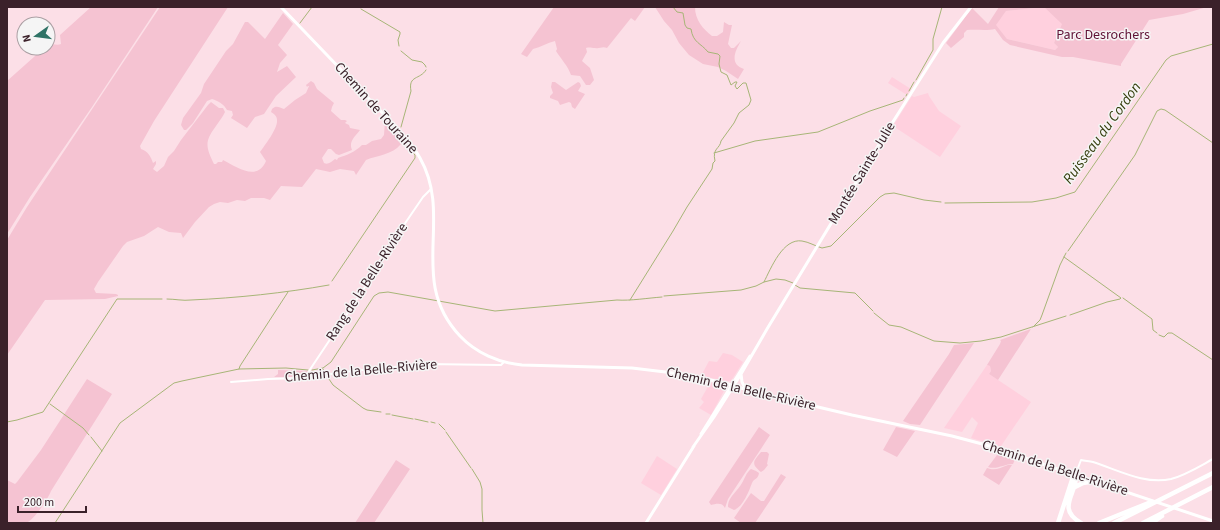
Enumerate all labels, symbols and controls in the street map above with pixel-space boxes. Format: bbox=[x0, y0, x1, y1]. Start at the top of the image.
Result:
north arrow bbox=[16, 16, 56, 56]
park label: Parc Desrochers bbox=[1056, 25, 1150, 45]
text: N bbox=[19, 33, 35, 44]
street label: Chemin de Touraine bbox=[329, 58, 423, 158]
water label: Ruisseau du Cordon bbox=[1058, 78, 1146, 188]
street label: Montée Sainte-Julie bbox=[823, 118, 901, 228]
street label: Rang de la Belle-Rivière bbox=[321, 219, 413, 345]
street label: Chemin de la Belle-Rivière bbox=[284, 354, 438, 388]
street label: Chemin de la Belle-Rivière bbox=[664, 362, 818, 416]
street label: Chemin de la Belle-Rivière bbox=[979, 435, 1131, 501]
scale bar bbox=[18, 488, 86, 514]
text: 200 m bbox=[24, 494, 54, 511]

